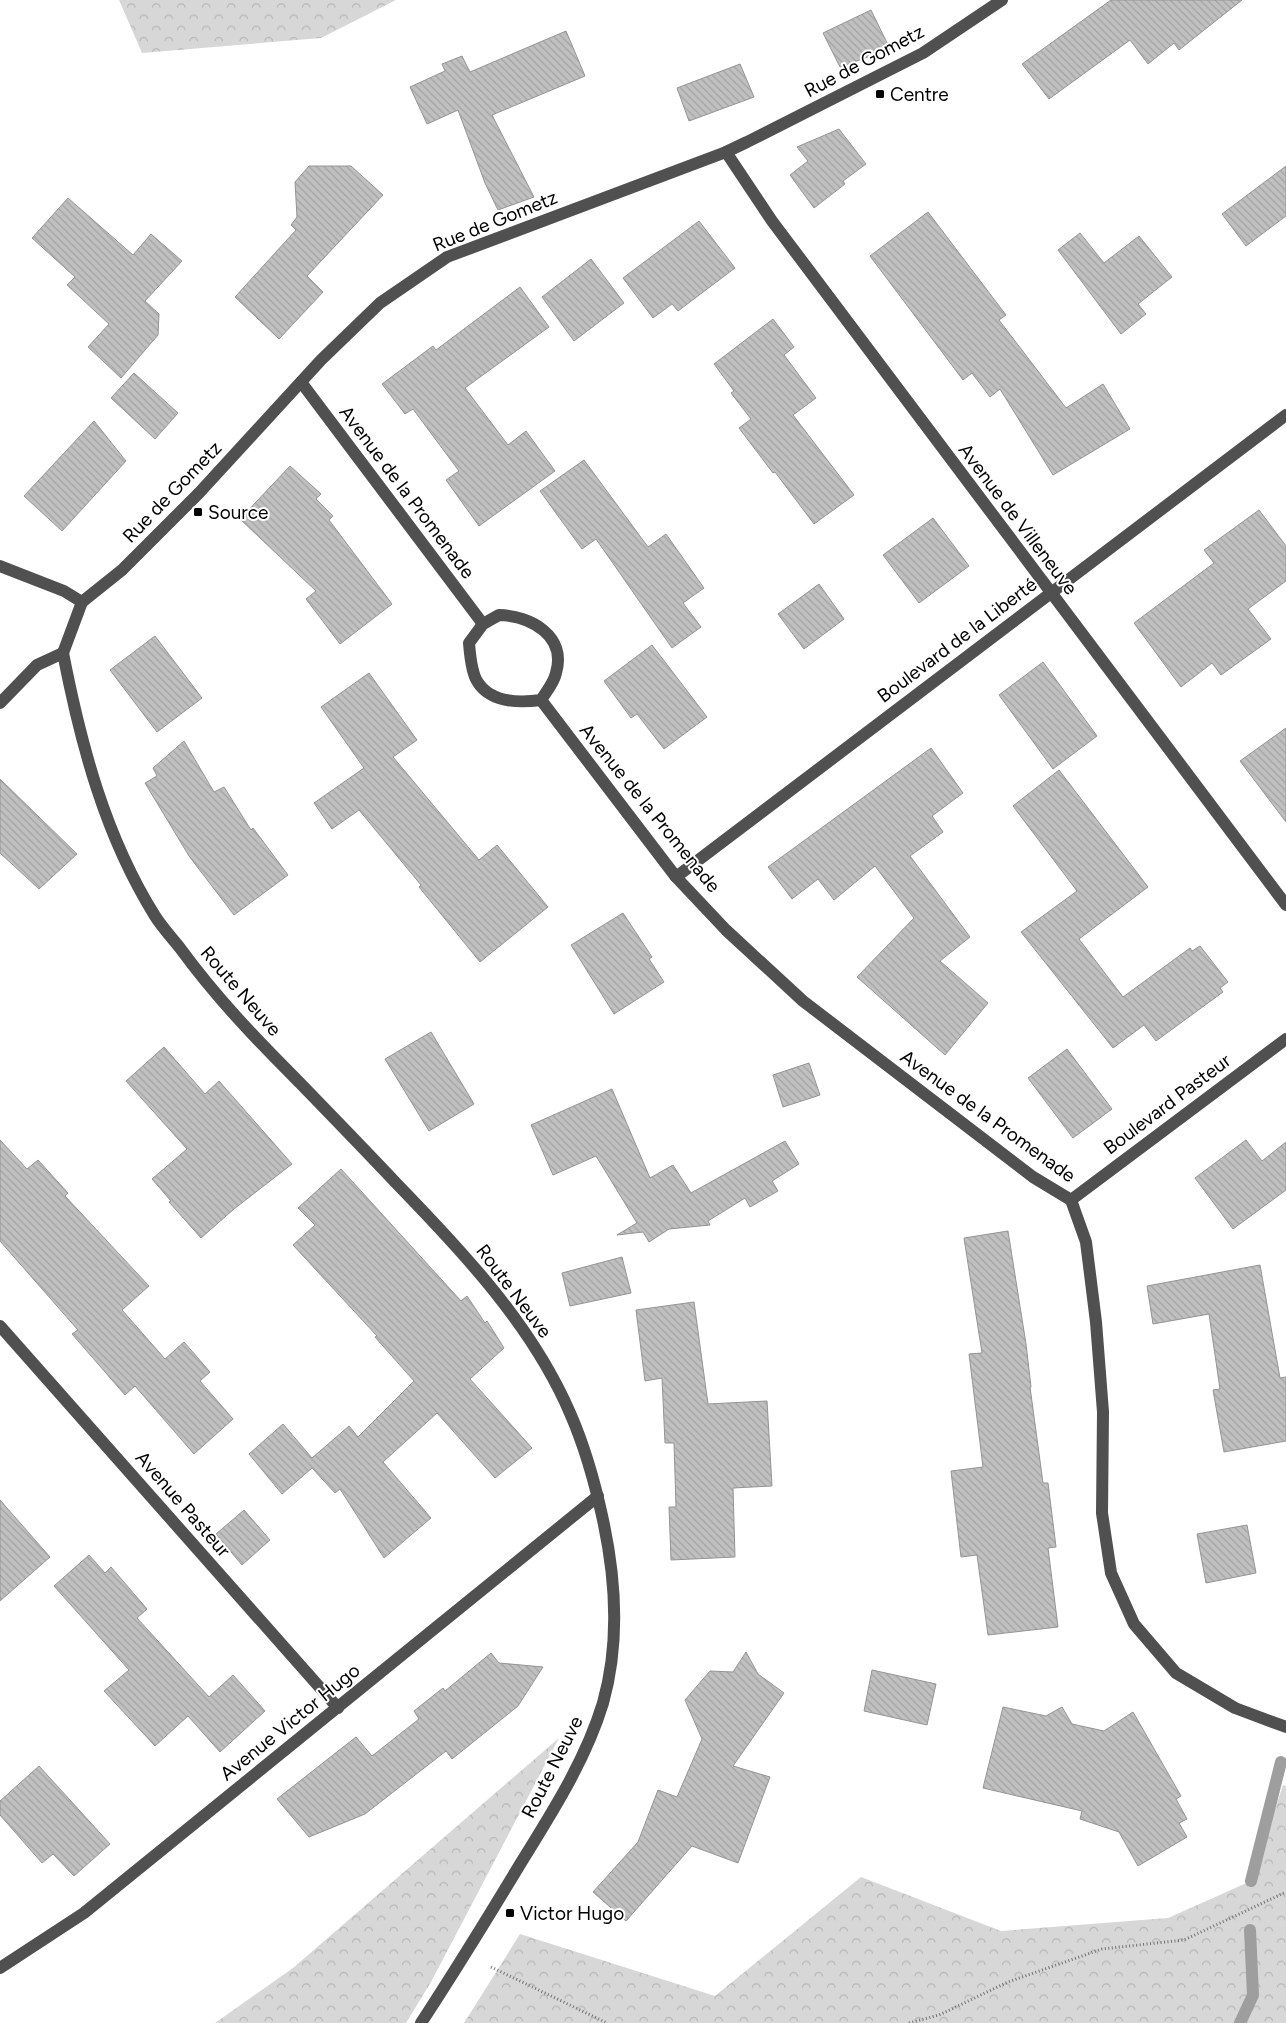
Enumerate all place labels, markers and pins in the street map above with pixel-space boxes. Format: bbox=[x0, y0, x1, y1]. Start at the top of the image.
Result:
place label: Centre bbox=[890, 83, 949, 106]
marker: Centre bbox=[874, 88, 886, 100]
place label: Source bbox=[208, 501, 268, 524]
marker: Source bbox=[192, 506, 204, 518]
place label: Victor Hugo bbox=[520, 1902, 624, 1925]
marker: Victor Hugo bbox=[504, 1907, 516, 1919]

